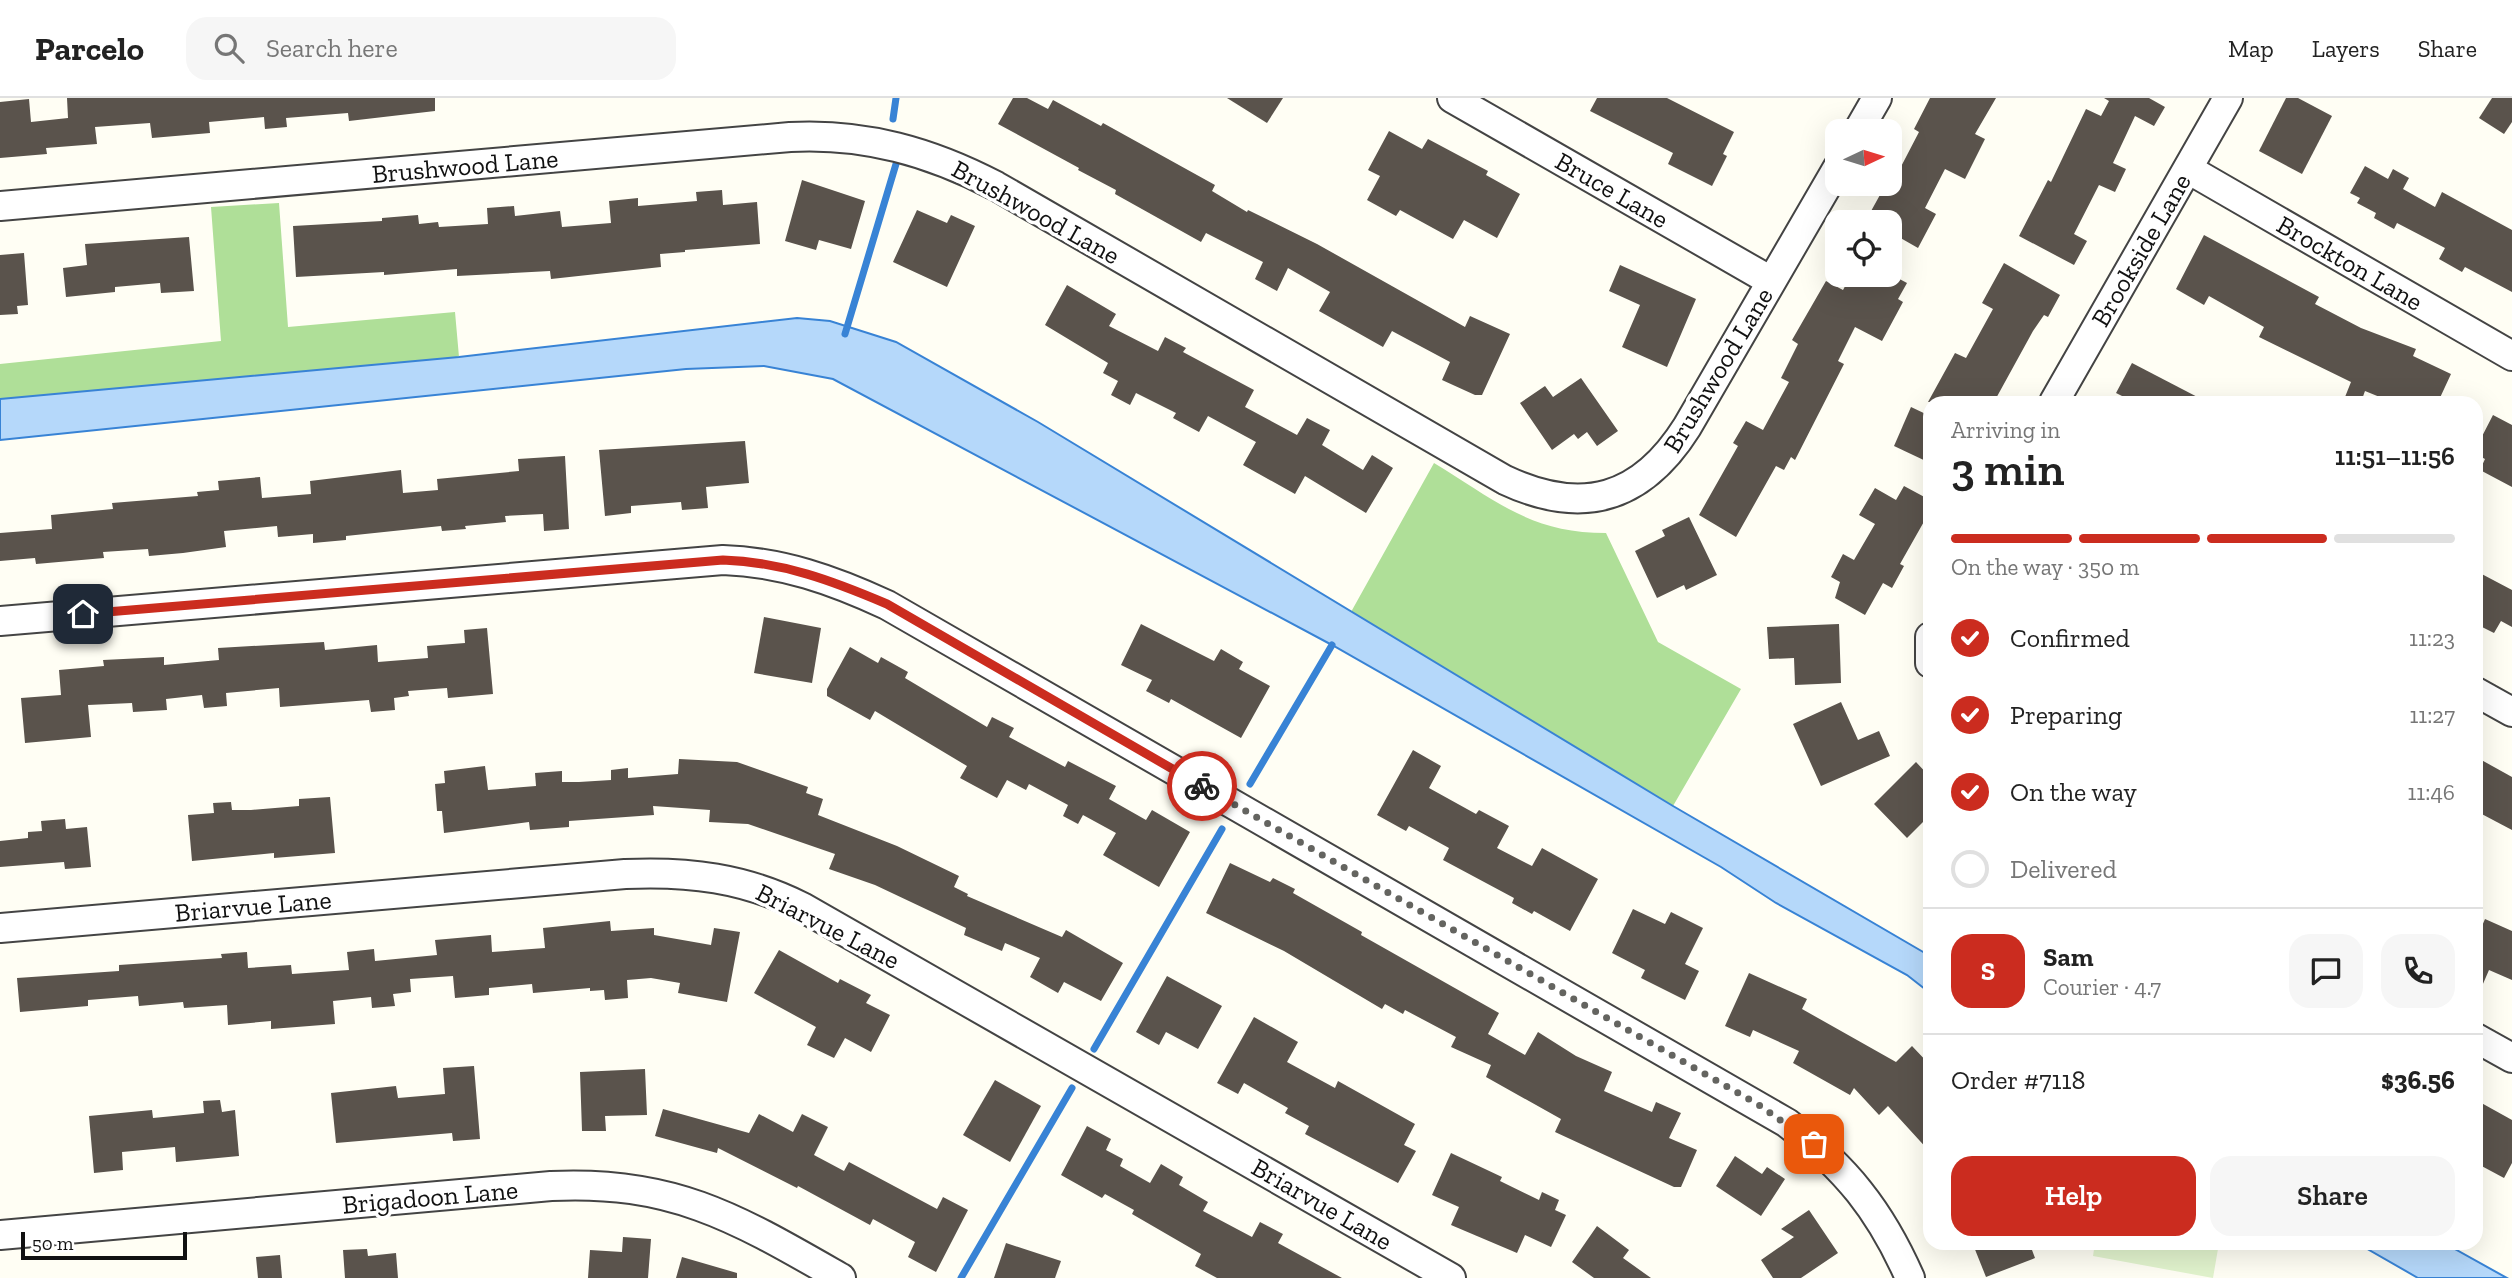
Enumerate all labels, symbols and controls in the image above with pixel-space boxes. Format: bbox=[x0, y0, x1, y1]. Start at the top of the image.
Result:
search box bbox=[186, 17, 676, 80]
text: Parcelo bbox=[35, 29, 144, 68]
icon: search bbox=[210, 29, 248, 67]
text: Search here bbox=[266, 32, 398, 64]
text: Map bbox=[2228, 34, 2274, 63]
text: Layers bbox=[2312, 34, 2380, 63]
text: Share bbox=[2418, 34, 2477, 63]
north arrow bbox=[1825, 119, 1902, 196]
map controls bbox=[1825, 119, 1902, 287]
street label: Brushwood Lane bbox=[370, 142, 560, 190]
street label: Bruce Lane bbox=[1550, 145, 1674, 235]
street label: Brushwood Lane bbox=[946, 153, 1126, 271]
street label: Brookside Lane bbox=[2084, 168, 2198, 332]
street label: Brockton Lane bbox=[2271, 208, 2429, 318]
button: locate bbox=[1825, 210, 1902, 287]
street label: Brushwood Lane bbox=[1656, 282, 1780, 458]
text: Arriving in bbox=[1951, 416, 2060, 444]
text: 11:51–11:56 bbox=[2335, 440, 2455, 472]
text: 3 min bbox=[1951, 442, 2064, 497]
text: On the way · 350 m bbox=[1951, 553, 2139, 581]
pin bbox=[53, 584, 113, 644]
icon: home bbox=[64, 595, 102, 633]
icon: check bbox=[1951, 619, 1989, 657]
text: Confirmed bbox=[2010, 622, 2130, 654]
text: 11:23 bbox=[2409, 624, 2455, 652]
icon: check bbox=[1951, 696, 1989, 734]
text: Preparing bbox=[2010, 699, 2122, 731]
text: 11:27 bbox=[2409, 701, 2455, 729]
courier bbox=[1167, 751, 1237, 821]
icon: bike bbox=[1183, 767, 1221, 805]
icon: check bbox=[1951, 773, 1989, 811]
text: On the way bbox=[2010, 776, 2137, 808]
text: 11:46 bbox=[2408, 778, 2455, 806]
text: Delivered bbox=[2010, 853, 2117, 885]
street label: Briarvue Lane bbox=[751, 876, 905, 976]
street label: Briarvue Lane bbox=[173, 883, 333, 929]
button: chat bbox=[2289, 934, 2363, 1008]
button: phone bbox=[2381, 934, 2455, 1008]
text: Sam bbox=[2043, 941, 2093, 973]
text: S bbox=[1981, 955, 1995, 987]
text: Courier · 4.7 bbox=[2043, 973, 2161, 1001]
text: Order #7118 bbox=[1951, 1064, 2085, 1096]
text: $36.56 bbox=[2381, 1064, 2455, 1096]
pin bbox=[1784, 1114, 1844, 1174]
icon: bag bbox=[1795, 1125, 1833, 1163]
street label: Briarvue Lane bbox=[1246, 1151, 1398, 1257]
button: Help bbox=[1951, 1156, 2196, 1236]
button: Share bbox=[2210, 1156, 2455, 1236]
street label: Brigadoon Lane bbox=[341, 1173, 519, 1221]
scale bar bbox=[21, 1229, 187, 1261]
text: 50 m bbox=[32, 1232, 73, 1255]

